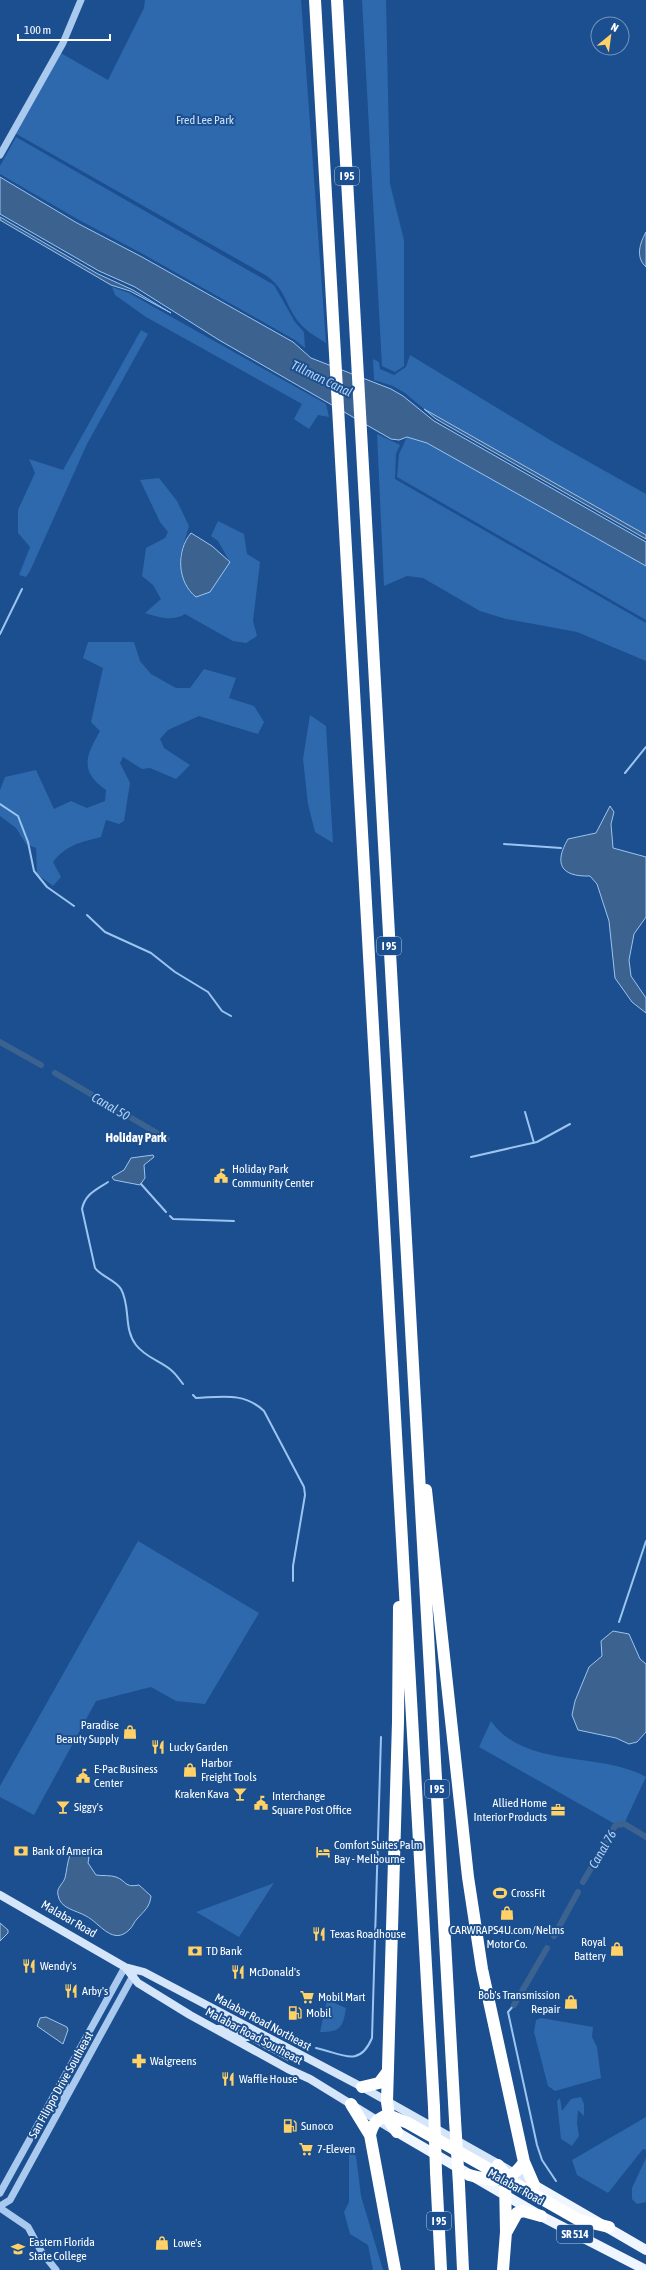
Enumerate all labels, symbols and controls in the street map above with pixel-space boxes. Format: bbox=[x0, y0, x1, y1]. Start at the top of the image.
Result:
scale bar bbox=[18, 16, 110, 42]
north arrow bbox=[590, 16, 630, 56]
text: N bbox=[609, 20, 621, 34]
text: 100 m bbox=[24, 23, 51, 37]
park label: Fred Lee Park bbox=[176, 113, 235, 127]
road number: I 95 bbox=[335, 167, 359, 185]
water label: Tillman Canal bbox=[289, 357, 355, 400]
road number: I 95 bbox=[377, 937, 401, 955]
water label: Canal 50 bbox=[89, 1090, 133, 1123]
district label: Holiday Park bbox=[105, 1130, 167, 1145]
place label: Holiday Park Community Center bbox=[232, 1162, 314, 1190]
public building icon: Holiday Park Community Center bbox=[213, 1168, 229, 1184]
place label: Paradise Beauty Supply bbox=[56, 1718, 119, 1746]
shop icon: Paradise Beauty Supply bbox=[122, 1724, 138, 1740]
restaurant icon: Lucky Garden bbox=[150, 1739, 166, 1755]
place label: Lucky Garden bbox=[169, 1740, 228, 1754]
place label: Harbor Freight Tools bbox=[201, 1756, 257, 1784]
place label: E-Pac Business Center bbox=[94, 1762, 158, 1790]
shop icon: Harbor Freight Tools bbox=[182, 1762, 198, 1778]
public building icon: E-Pac Business Center bbox=[75, 1768, 91, 1784]
road number: I 95 bbox=[425, 1780, 449, 1798]
bar icon: Kraken Kava bbox=[232, 1786, 248, 1802]
place label: Kraken Kava bbox=[175, 1787, 229, 1801]
place label: Interchange Square Post Office bbox=[272, 1789, 352, 1817]
public building icon: Interchange Square Post Office bbox=[253, 1795, 269, 1811]
place label: Allied Home Interior Products bbox=[474, 1796, 547, 1824]
bar icon: Siggy's bbox=[55, 1799, 71, 1815]
place label: Siggy's bbox=[74, 1800, 103, 1814]
office icon: Allied Home Interior Products bbox=[550, 1802, 566, 1818]
water label: Canal 76 bbox=[586, 1827, 619, 1871]
place label: Comfort Suites Palm Bay - Melbourne bbox=[334, 1838, 422, 1866]
bank icon: Bank of America bbox=[13, 1843, 29, 1859]
place label: Bank of America bbox=[32, 1844, 103, 1858]
hotel icon: Comfort Suites Palm Bay - Melbourne bbox=[315, 1844, 331, 1860]
sports icon: CrossFit bbox=[492, 1885, 508, 1901]
place label: CrossFit bbox=[511, 1886, 546, 1900]
street label: Malabar Road bbox=[39, 1898, 99, 1940]
shop icon: CARWRAPS4U.com/Nelms Motor Co. bbox=[499, 1905, 515, 1921]
place label: CARWRAPS4U.com/Nelms Motor Co. bbox=[450, 1923, 564, 1951]
restaurant icon: Texas Roadhouse bbox=[311, 1926, 327, 1942]
place label: Texas Roadhouse bbox=[330, 1927, 406, 1941]
place label: Royal Battery bbox=[574, 1935, 607, 1963]
shop icon: Royal Battery bbox=[609, 1941, 625, 1957]
bank icon: TD Bank bbox=[187, 1943, 203, 1959]
place label: TD Bank bbox=[206, 1944, 243, 1958]
restaurant icon: Wendy's bbox=[21, 1958, 37, 1974]
place label: Wendy's bbox=[40, 1959, 76, 1973]
restaurant icon: McDonald's bbox=[230, 1964, 246, 1980]
place label: McDonald's bbox=[249, 1965, 300, 1979]
restaurant icon: Arby's bbox=[63, 1983, 79, 1999]
place label: Arby's bbox=[82, 1984, 108, 1998]
place label: Bob's Transmission Repair bbox=[478, 1988, 560, 2016]
supermarket icon: Mobil Mart bbox=[299, 1989, 315, 2005]
place label: Mobil Mart bbox=[318, 1990, 366, 2004]
street label: Malabar Road Northeast bbox=[212, 1991, 314, 2054]
shop icon: Bob's Transmission Repair bbox=[563, 1994, 579, 2010]
street label: Malabar Road Southeast bbox=[203, 2005, 305, 2068]
fuel station icon: Mobil bbox=[287, 2005, 303, 2021]
place label: Mobil bbox=[306, 2006, 332, 2020]
street label: San Filippo Drive Southeast bbox=[26, 2029, 96, 2141]
pharmacy icon: Walgreens bbox=[131, 2053, 147, 2069]
place label: Walgreens bbox=[150, 2054, 197, 2068]
restaurant icon: Waffle House bbox=[220, 2071, 236, 2087]
place label: Waffle House bbox=[239, 2072, 298, 2086]
fuel station icon: Sunoco bbox=[282, 2118, 298, 2134]
place label: Sunoco bbox=[301, 2119, 334, 2133]
supermarket icon: 7-Eleven bbox=[298, 2141, 314, 2157]
place label: 7-Eleven bbox=[317, 2142, 355, 2156]
street label: Malabar Road bbox=[486, 2166, 546, 2208]
road number: I 95 bbox=[427, 2212, 451, 2230]
road number: SR 514 bbox=[557, 2225, 593, 2243]
place label: Eastern Florida State College bbox=[29, 2235, 95, 2263]
shop icon: Lowe's bbox=[154, 2235, 170, 2251]
place label: Lowe's bbox=[173, 2236, 202, 2250]
school or university icon: Eastern Florida State College bbox=[10, 2241, 26, 2257]

